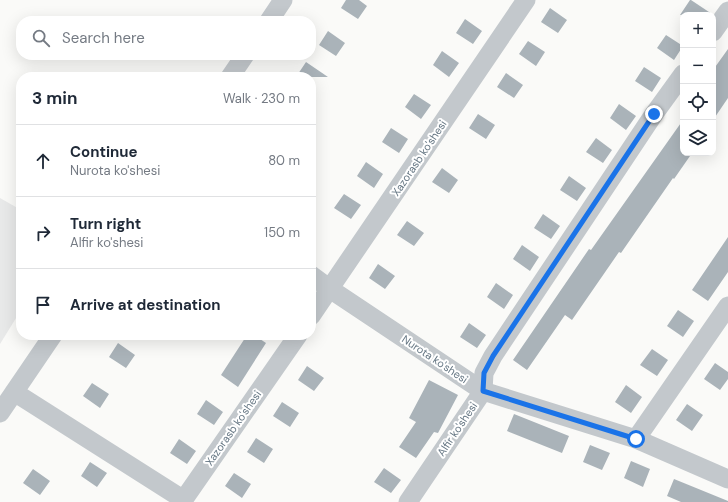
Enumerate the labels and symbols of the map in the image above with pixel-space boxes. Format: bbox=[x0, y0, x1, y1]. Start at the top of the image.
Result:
route end bbox=[645, 105, 663, 123]
street label: Xazorasb ko'shesi bbox=[388, 117, 450, 199]
street label: Nurota ko'shesi bbox=[399, 332, 471, 386]
street label: Xazorasb ko'shesi bbox=[202, 388, 264, 468]
street label: Alfir ko'shesi bbox=[434, 399, 480, 459]
route start bbox=[627, 430, 645, 448]

